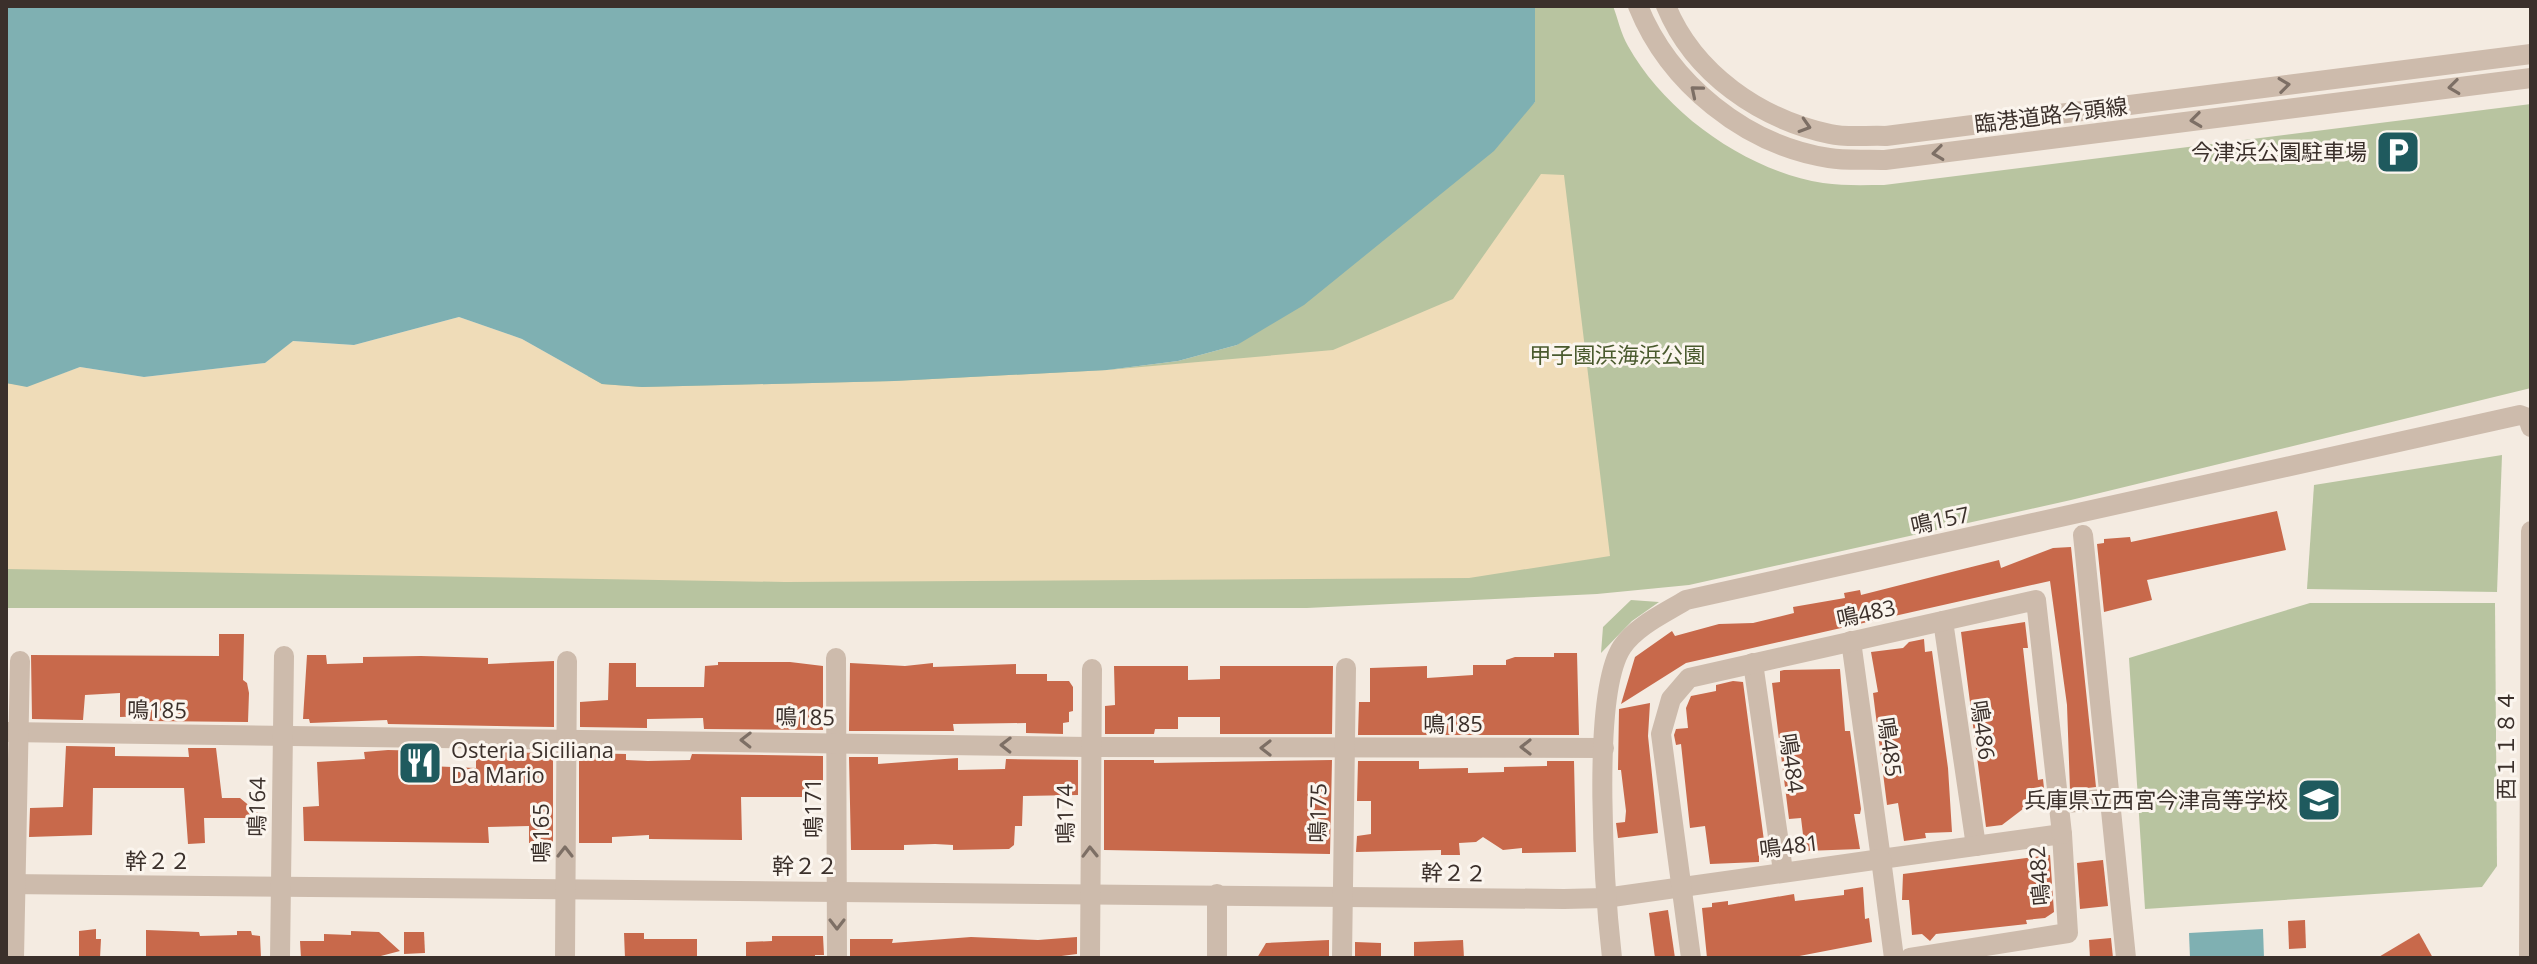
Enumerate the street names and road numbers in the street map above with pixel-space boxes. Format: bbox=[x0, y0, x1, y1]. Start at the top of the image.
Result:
street label: 臨港道路今頭線 bbox=[1973, 90, 2129, 138]
street label: 鳴157 bbox=[1907, 498, 1972, 540]
street label: 鳴483 bbox=[1833, 591, 1898, 633]
street label: 西１１８４ bbox=[2490, 690, 2520, 800]
street label: 鳴185 bbox=[127, 693, 187, 725]
street label: 鳴486 bbox=[1965, 698, 2003, 762]
street label: 鳴185 bbox=[775, 700, 835, 732]
street label: 鳴185 bbox=[1423, 708, 1483, 738]
street label: 鳴485 bbox=[1872, 715, 1910, 779]
street label: 鳴484 bbox=[1774, 731, 1812, 795]
street label: 鳴164 bbox=[240, 776, 272, 837]
street label: 鳴171 bbox=[797, 778, 827, 838]
street label: 鳴174 bbox=[1048, 783, 1080, 844]
street label: 鳴175 bbox=[1301, 783, 1333, 843]
street label: 鳴165 bbox=[525, 803, 555, 863]
street label: 鳴481 bbox=[1757, 826, 1820, 864]
street label: 幹２２ bbox=[125, 845, 191, 875]
street label: 鳴482 bbox=[2020, 845, 2056, 907]
street label: 幹２２ bbox=[772, 850, 838, 880]
street label: 幹２２ bbox=[1421, 856, 1487, 888]

